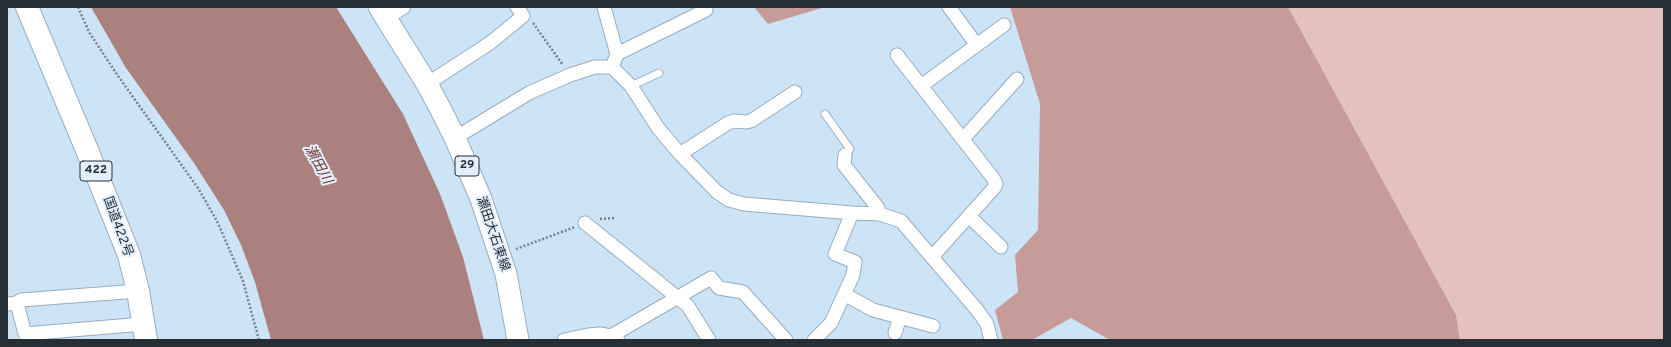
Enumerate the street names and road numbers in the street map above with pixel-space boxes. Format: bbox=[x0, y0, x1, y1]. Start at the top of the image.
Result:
road number: 29 bbox=[455, 156, 479, 176]
road number: 422 bbox=[80, 161, 112, 181]
street label: 国道422号 bbox=[99, 195, 135, 259]
street label: 瀬田大石東線 bbox=[472, 195, 512, 273]

